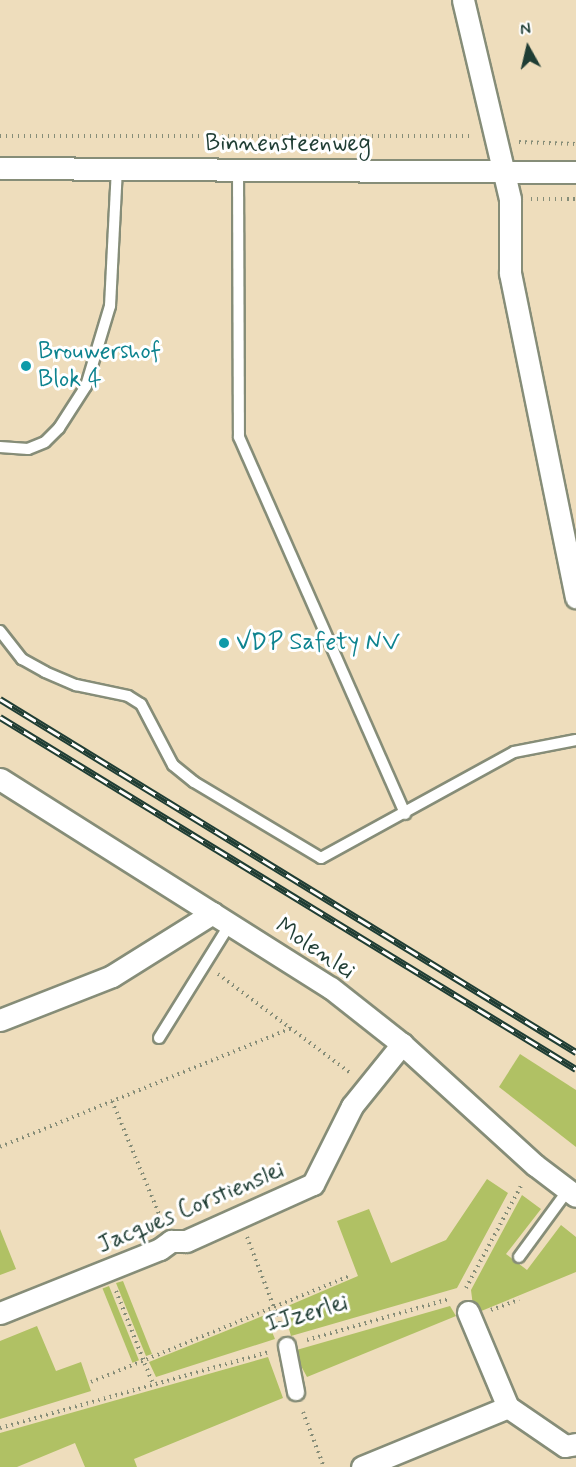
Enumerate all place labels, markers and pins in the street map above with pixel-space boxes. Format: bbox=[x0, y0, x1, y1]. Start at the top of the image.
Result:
place label: Brouwershof Blok 4 bbox=[38, 338, 161, 394]
marker: Brouwershof Blok 4 bbox=[19, 359, 33, 373]
place label: VDP Safety NV bbox=[236, 629, 397, 657]
marker: VDP Safety NV bbox=[217, 636, 231, 650]

